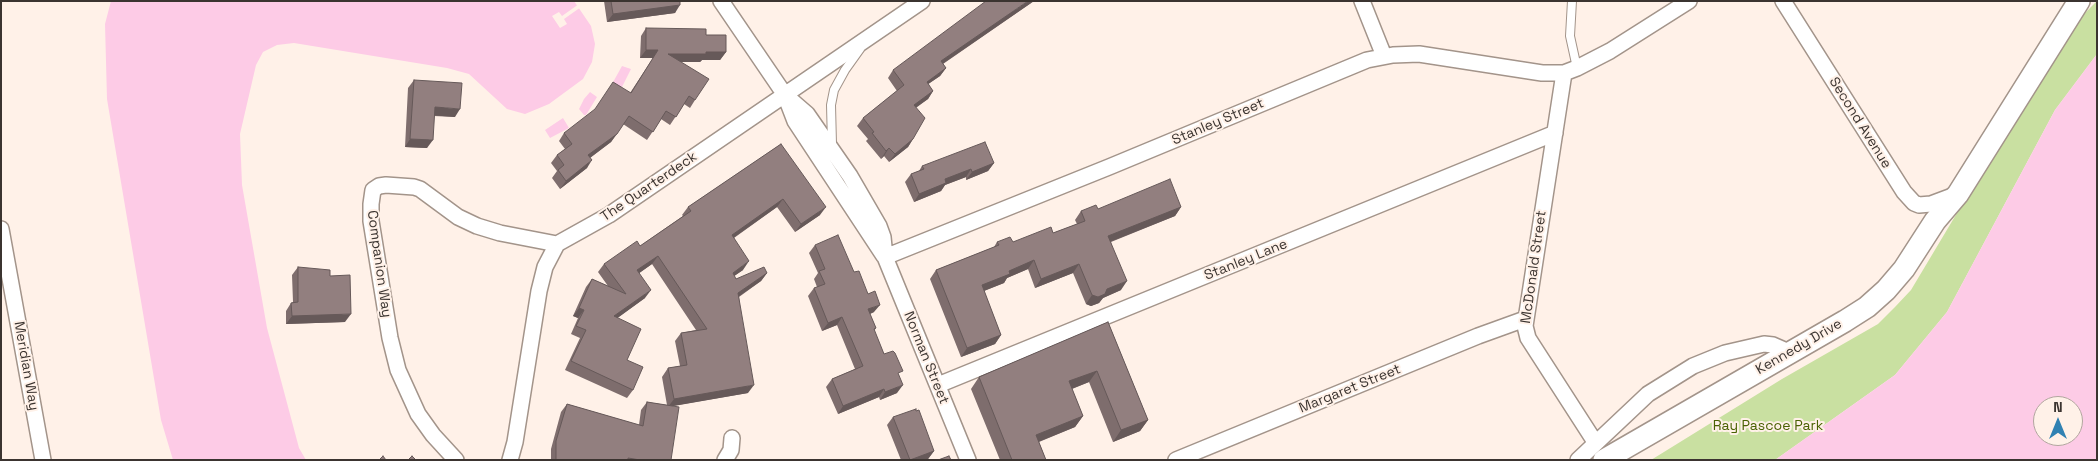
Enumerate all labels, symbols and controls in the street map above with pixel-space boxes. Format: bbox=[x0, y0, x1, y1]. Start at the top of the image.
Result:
street label: Second Avenue bbox=[1825, 74, 1895, 172]
street label: Stanley Street bbox=[1169, 95, 1267, 149]
street label: The Quarterdeck bbox=[598, 149, 700, 225]
street label: Companion Way bbox=[363, 209, 395, 319]
street label: McDonald Street bbox=[1518, 209, 1550, 325]
street label: Stanley Lane bbox=[1202, 236, 1290, 284]
street label: Norman Street bbox=[900, 309, 952, 407]
street label: Kennedy Drive bbox=[1753, 316, 1845, 378]
street label: Meridian Way bbox=[10, 320, 42, 412]
street label: Margaret Street bbox=[1297, 361, 1403, 417]
north arrow bbox=[2033, 396, 2083, 446]
text: N bbox=[2053, 398, 2063, 416]
park label: Ray Pascoe Park bbox=[1713, 418, 1823, 434]

